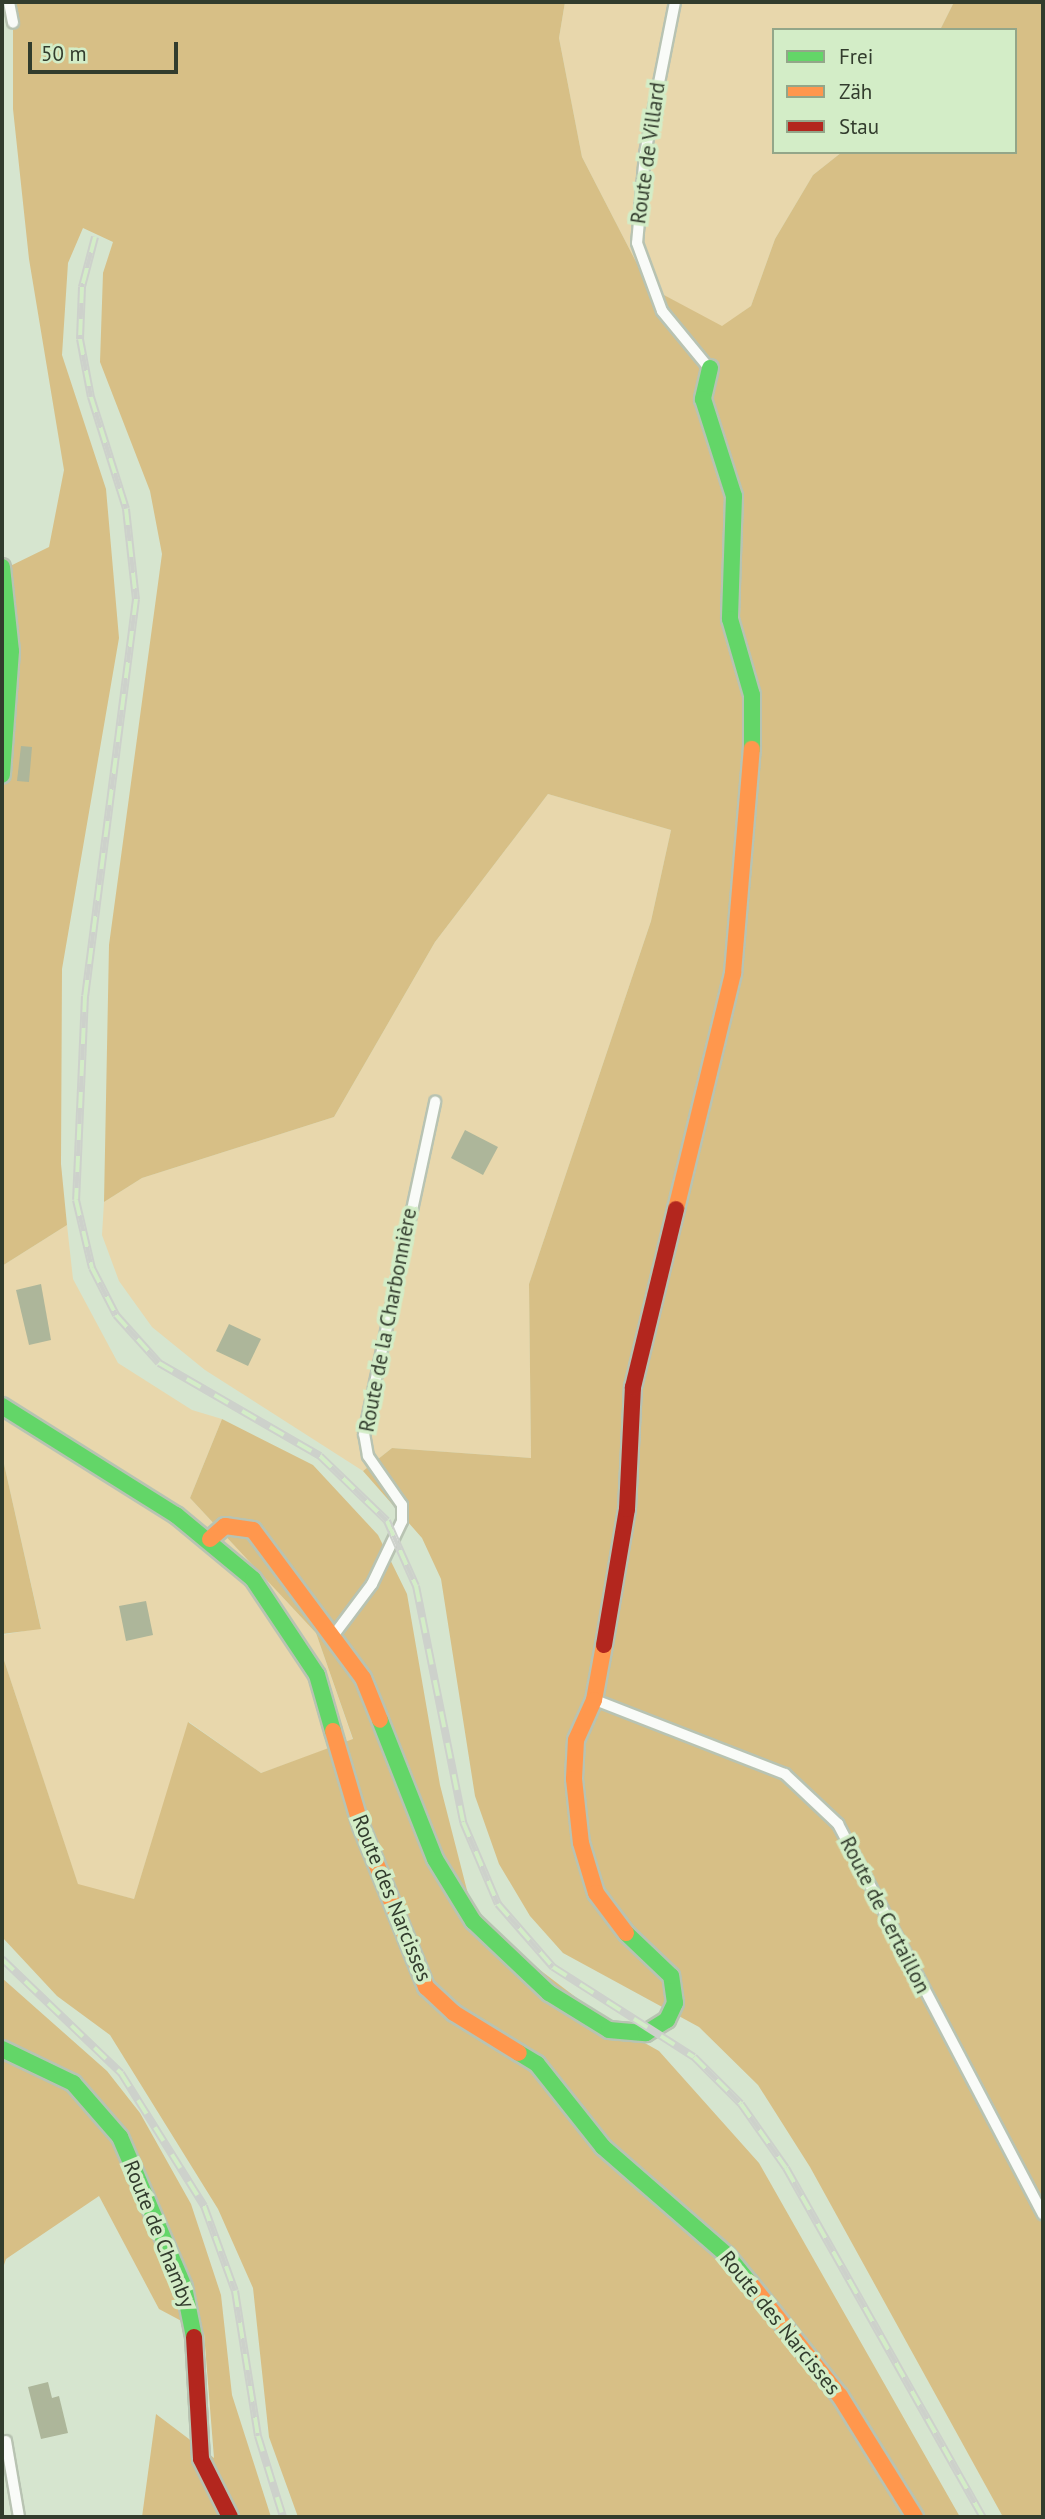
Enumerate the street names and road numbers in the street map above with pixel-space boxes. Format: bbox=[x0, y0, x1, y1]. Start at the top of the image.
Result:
street label: Route de Villard bbox=[626, 80, 670, 226]
street label: Route de la Charbonnière bbox=[354, 1206, 422, 1434]
street label: Route des Narcisses bbox=[347, 1811, 437, 1985]
street label: Route de Certaillon bbox=[835, 1832, 935, 1998]
street label: Route de Chamby bbox=[118, 2157, 200, 2311]
street label: Route des Narcisses bbox=[714, 2246, 846, 2400]

